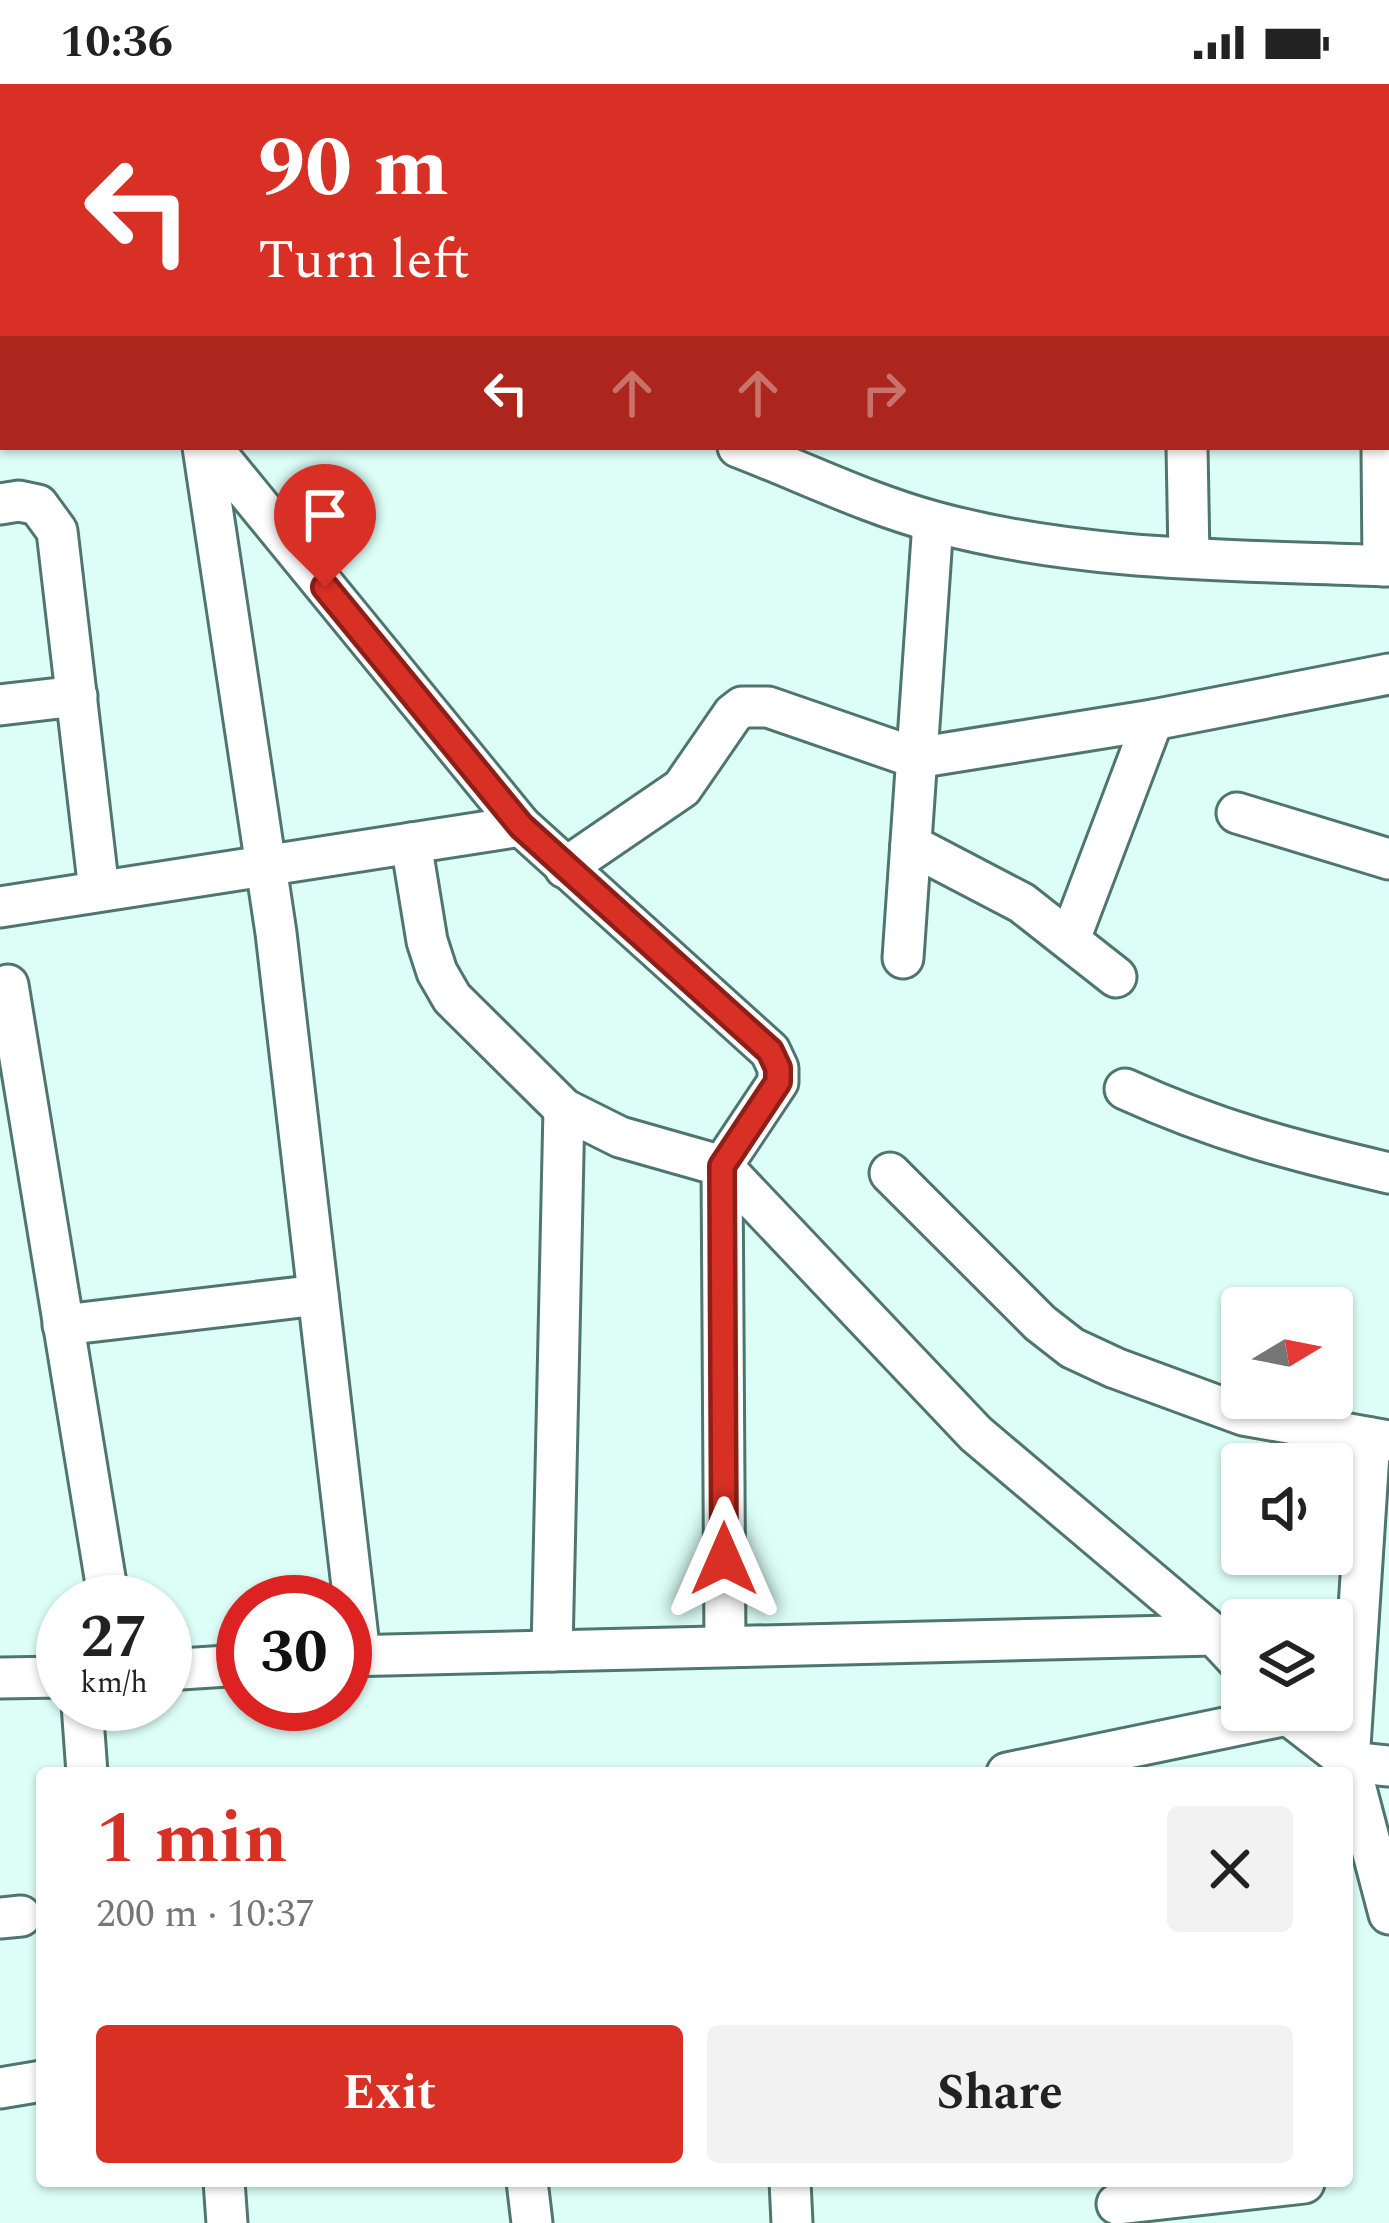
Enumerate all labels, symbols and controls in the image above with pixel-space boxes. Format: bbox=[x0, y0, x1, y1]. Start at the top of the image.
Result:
text: 10:36 bbox=[60, 8, 173, 77]
text: 90 m bbox=[258, 105, 449, 233]
icon: left bbox=[60, 132, 216, 288]
text: Turn left bbox=[258, 220, 470, 302]
icon: left bbox=[473, 360, 539, 426]
icon: ahead bbox=[599, 360, 665, 426]
icon: ahead bbox=[725, 360, 791, 426]
icon: right bbox=[851, 360, 917, 426]
pin bbox=[274, 464, 376, 587]
icon: arrive bbox=[292, 482, 358, 548]
north arrow bbox=[1221, 1287, 1353, 1419]
map controls bbox=[1221, 1287, 1353, 1731]
button: sound bbox=[1221, 1443, 1353, 1575]
position arrow bbox=[661, 1496, 787, 1622]
speed limit sign: 30 bbox=[216, 1575, 372, 1731]
text: 27 bbox=[80, 1592, 148, 1684]
button: layers bbox=[1221, 1599, 1353, 1731]
text: km/h bbox=[80, 1660, 148, 1706]
text: 1 min bbox=[96, 1785, 288, 1894]
button: close bbox=[1167, 1806, 1293, 1932]
text: 200 m · 10:37 bbox=[96, 1885, 315, 1944]
button: Exit bbox=[96, 2025, 683, 2163]
button: Share bbox=[707, 2025, 1293, 2163]

